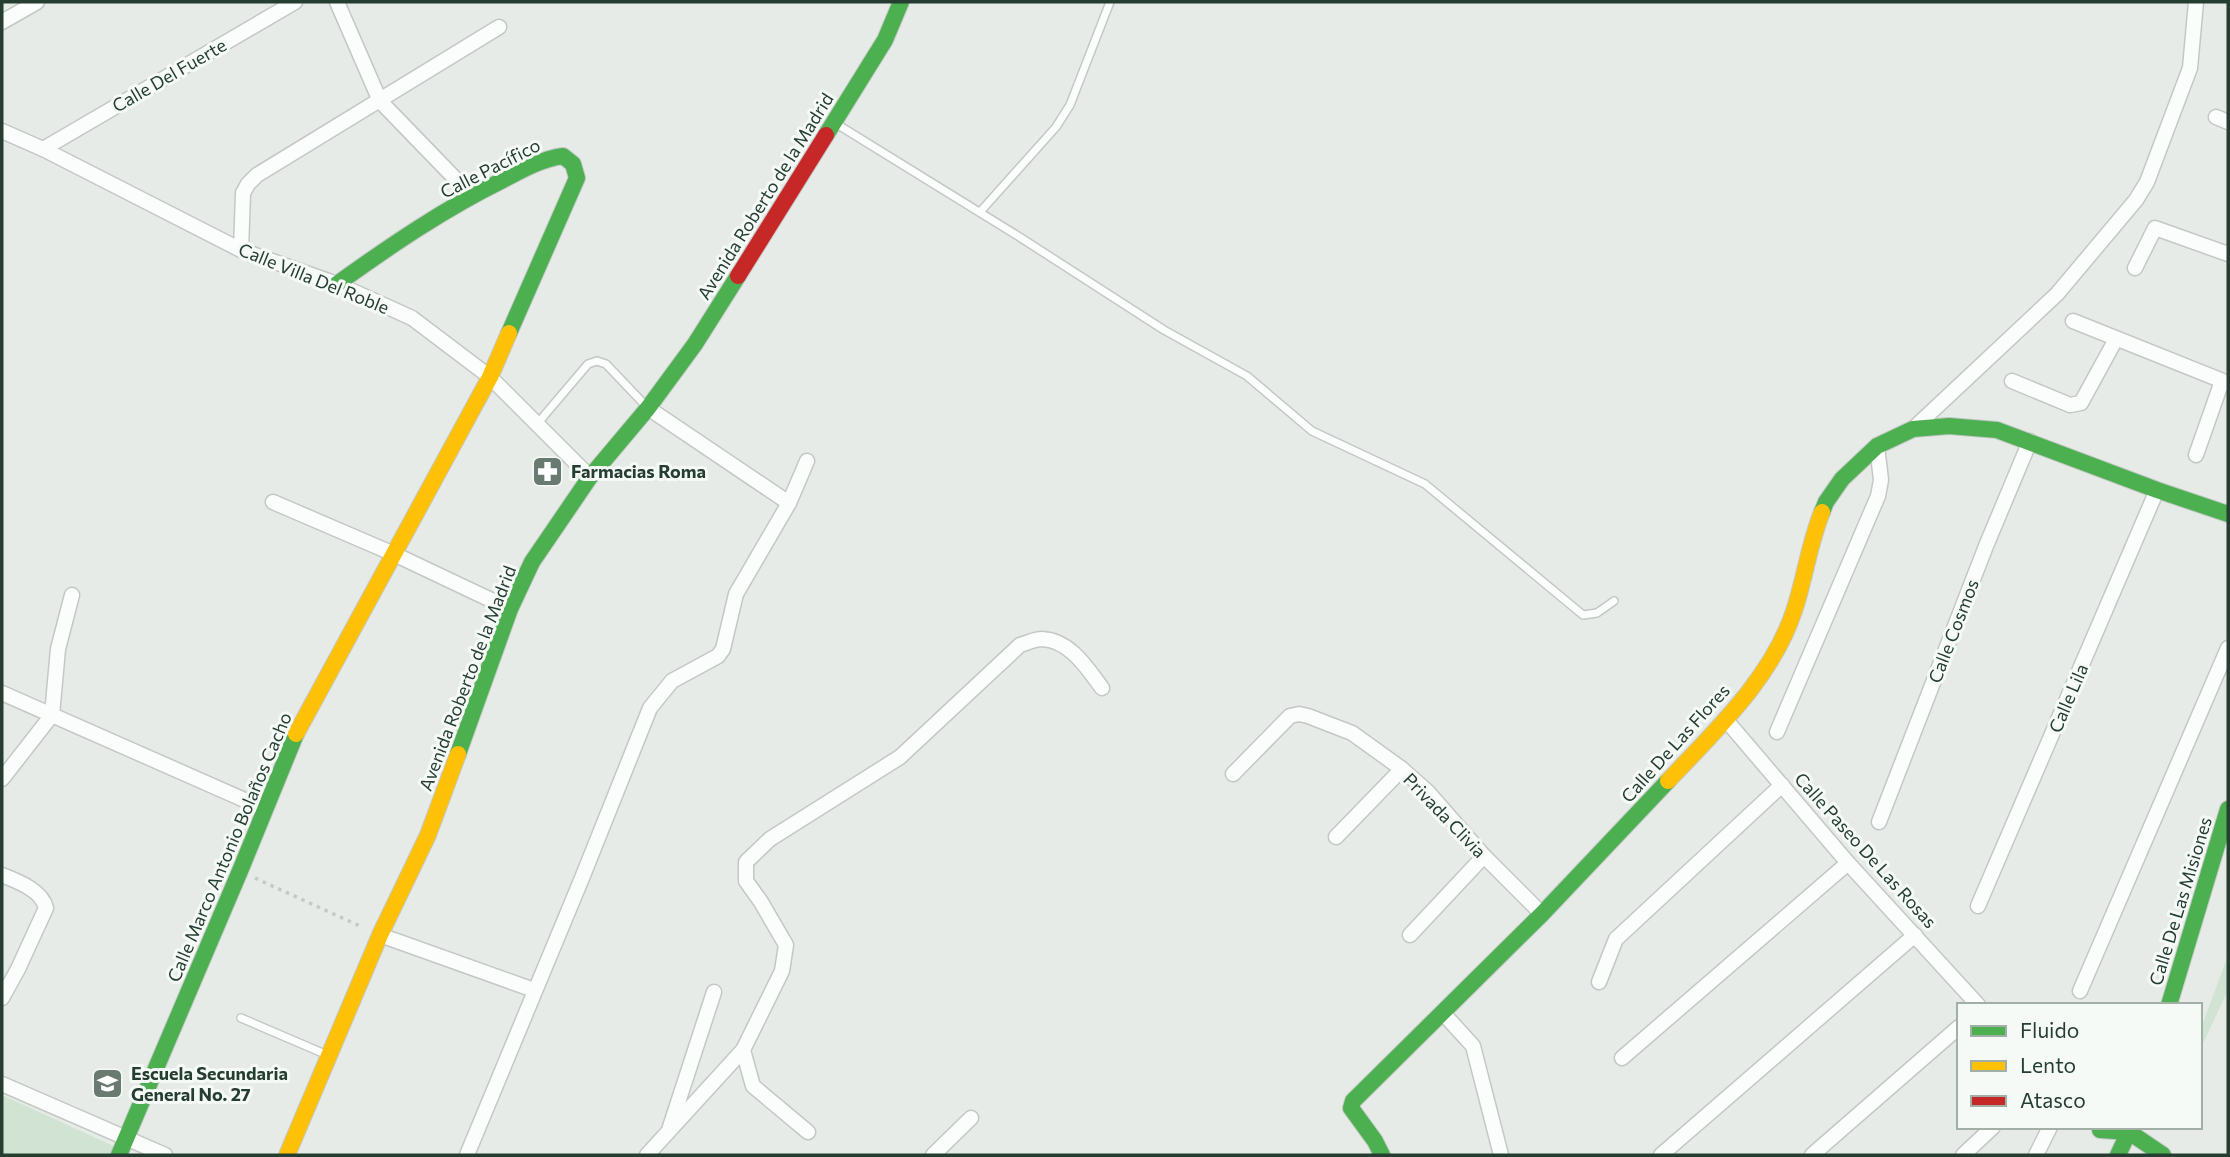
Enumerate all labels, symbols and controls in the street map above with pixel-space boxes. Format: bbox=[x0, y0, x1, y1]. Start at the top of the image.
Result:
street label: Calle Del Fuerte bbox=[108, 33, 230, 117]
street label: Avenida Roberto de la Madrid bbox=[692, 89, 838, 303]
street label: Calle Pacífico bbox=[436, 133, 544, 203]
street label: Calle Villa Del Roble bbox=[235, 238, 393, 318]
pharmacy icon: Farmacias Roma bbox=[531, 454, 565, 488]
place label: Farmacias Roma bbox=[571, 460, 706, 482]
street label: Avenida Roberto de la Madrid bbox=[414, 562, 520, 794]
street label: Calle Cosmos bbox=[1923, 576, 1983, 686]
street label: Calle Lila bbox=[2044, 660, 2092, 736]
street label: Calle De Las Flores bbox=[1616, 679, 1734, 807]
street label: Calle Marco Antonio Bolaños Cacho bbox=[162, 709, 296, 985]
street label: Privada Clivia bbox=[1399, 768, 1491, 862]
street label: Calle Paseo De Las Rosas bbox=[1790, 768, 1942, 932]
street label: Calle De Las Misiones bbox=[2144, 814, 2216, 988]
legend bbox=[1957, 1003, 2202, 1129]
text: Fluido bbox=[2020, 1017, 2079, 1042]
text: Lento bbox=[2020, 1052, 2076, 1077]
place label: Escuela Secundaria General No. 27 bbox=[131, 1062, 288, 1105]
school or university icon: Escuela Secundaria General No. 27 bbox=[91, 1066, 125, 1100]
text: Atasco bbox=[2020, 1087, 2086, 1112]

